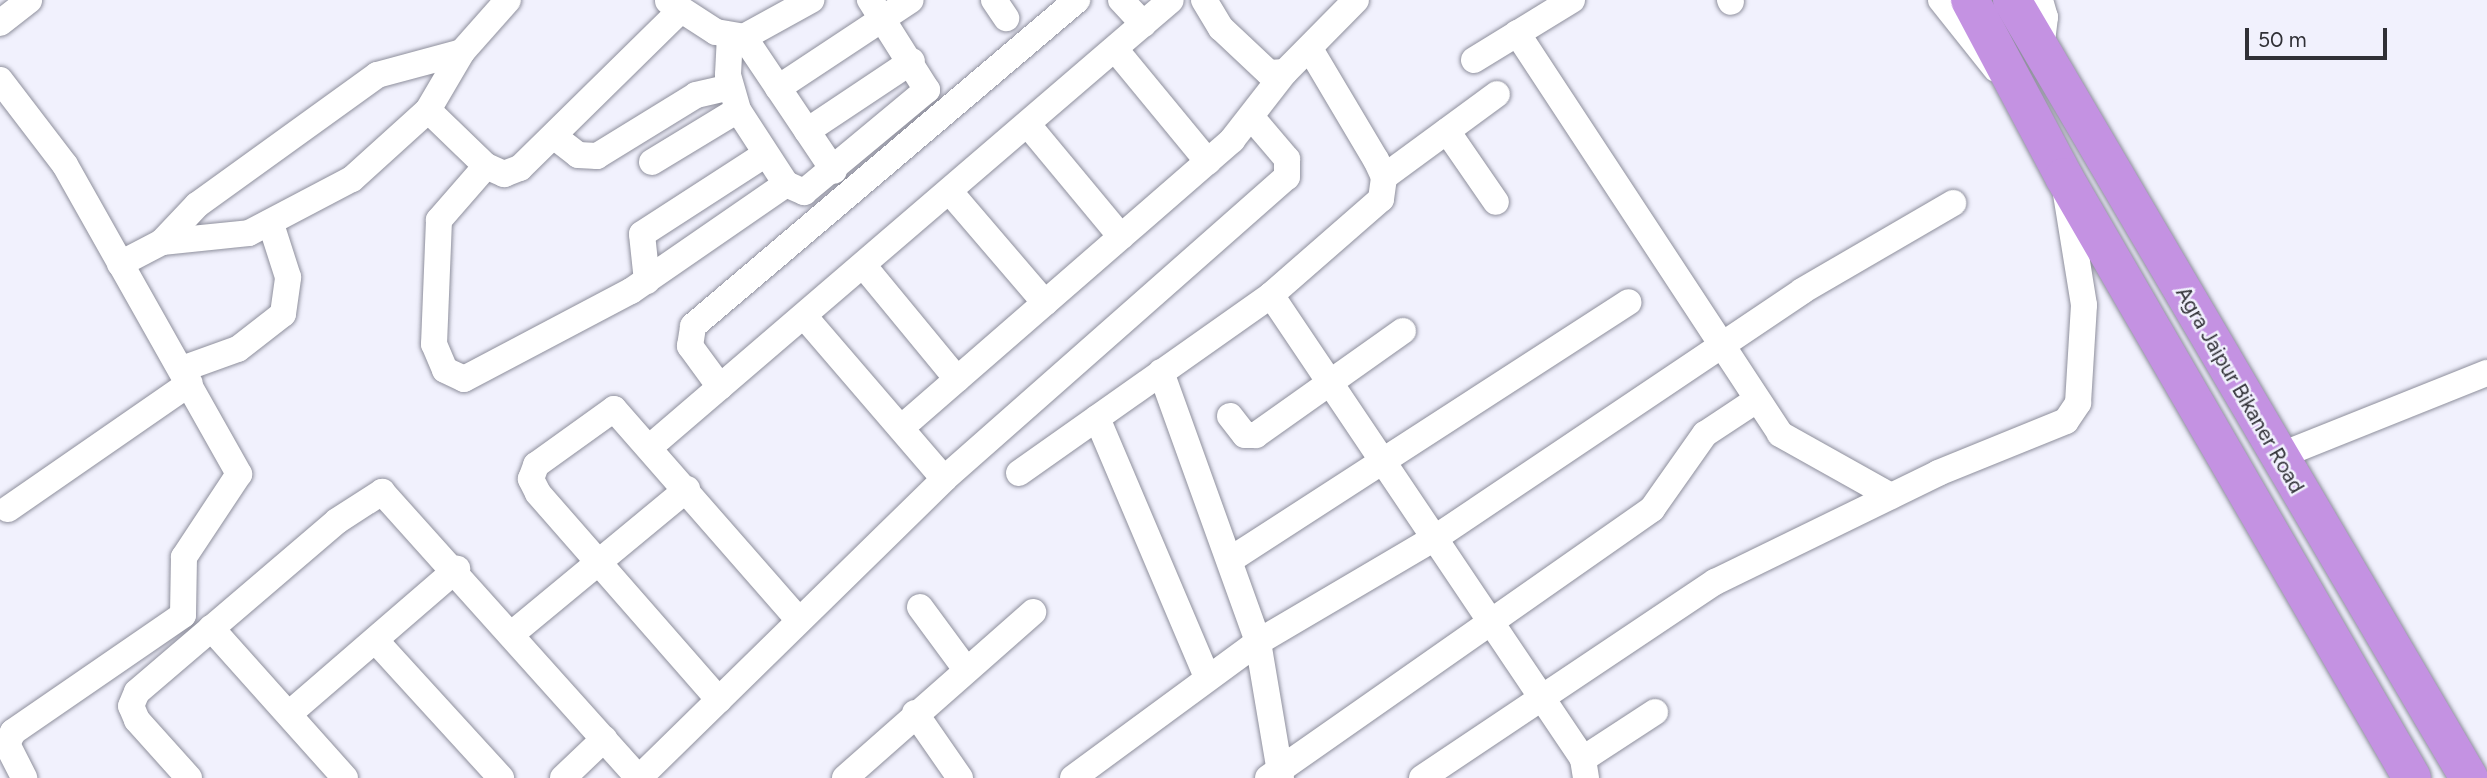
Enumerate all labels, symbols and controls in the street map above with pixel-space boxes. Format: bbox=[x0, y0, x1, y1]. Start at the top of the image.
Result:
scale bar bbox=[2249, 14, 2391, 58]
text: 50 m bbox=[2258, 27, 2307, 52]
street label: Agra Jaipur Bikaner Road bbox=[2170, 282, 2310, 498]

